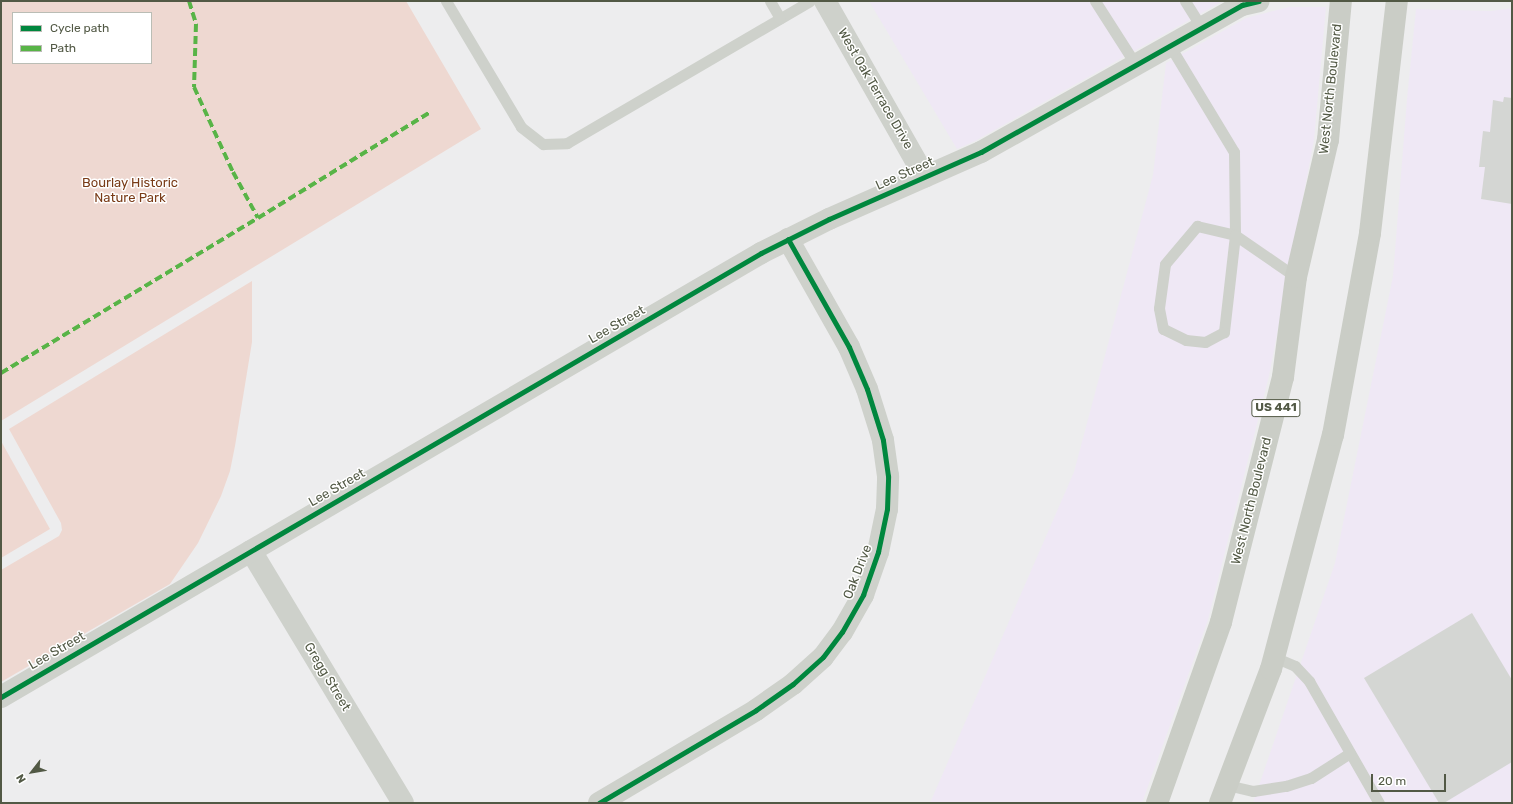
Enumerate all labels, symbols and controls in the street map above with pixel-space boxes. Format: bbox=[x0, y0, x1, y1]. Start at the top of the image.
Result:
legend bbox=[12, 12, 152, 64]
text: Cycle path bbox=[50, 21, 109, 35]
street label: West North Boulevard bbox=[1316, 23, 1346, 155]
street label: West Oak Terrace Drive bbox=[834, 26, 916, 152]
text: Path bbox=[50, 41, 76, 55]
street label: Lee Street bbox=[873, 154, 937, 194]
park label: Bourlay Historic Nature Park bbox=[82, 176, 178, 207]
street label: Lee Street bbox=[586, 303, 648, 347]
road number: US 441 bbox=[1251, 398, 1301, 418]
street label: West North Boulevard bbox=[1229, 436, 1275, 566]
street label: Lee Street bbox=[306, 466, 368, 510]
street label: Oak Drive bbox=[840, 543, 876, 601]
street label: Lee Street bbox=[26, 629, 88, 673]
street label: Gregg Street bbox=[300, 640, 354, 714]
north arrow bbox=[12, 752, 52, 792]
scale bar bbox=[1373, 766, 1448, 792]
text: N bbox=[14, 772, 29, 785]
text: 20 m bbox=[1378, 774, 1406, 788]

